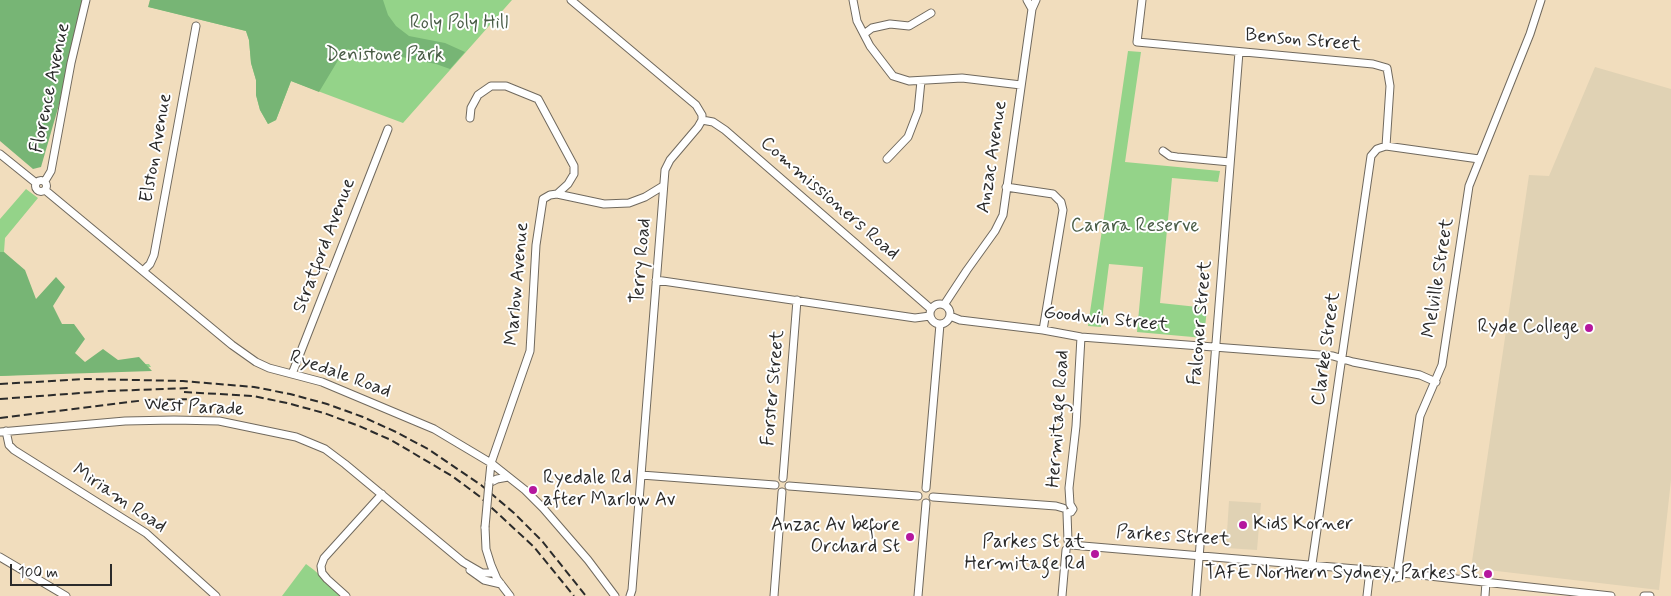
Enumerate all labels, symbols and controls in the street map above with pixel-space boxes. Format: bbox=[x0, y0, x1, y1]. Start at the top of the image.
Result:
park label: Roly Poly Hill bbox=[410, 13, 508, 35]
street label: Florence Avenue bbox=[26, 21, 76, 155]
street label: Benson Street bbox=[1244, 25, 1362, 57]
park label: Denistone Park bbox=[326, 45, 444, 67]
street label: Elston Avenue bbox=[136, 92, 178, 204]
street label: Anzac Avenue bbox=[973, 99, 1013, 215]
street label: Commissioners Road bbox=[755, 132, 903, 266]
street label: Stratford Avenue bbox=[289, 175, 361, 317]
park label: Carara Reserve bbox=[1071, 216, 1199, 238]
street label: Terry Road bbox=[627, 217, 657, 305]
street label: Melville Street bbox=[1418, 217, 1460, 339]
street label: Marlow Avenue bbox=[501, 221, 535, 347]
street label: Falconer Street bbox=[1184, 260, 1218, 386]
street label: Clarke Street bbox=[1308, 291, 1346, 407]
street label: Goodwin Street bbox=[1042, 302, 1170, 338]
place label: Ryde College bbox=[1477, 317, 1579, 339]
marker: Ryde College bbox=[1583, 322, 1595, 334]
street label: Forster Street bbox=[758, 329, 790, 447]
street label: Ryedale Road bbox=[286, 346, 394, 404]
street label: Hermitage Road bbox=[1043, 349, 1075, 489]
street label: West Parade bbox=[143, 394, 245, 422]
street label: Miriam Road bbox=[68, 459, 170, 539]
place label: Ryedale Rd after Marlow Av bbox=[543, 468, 675, 512]
marker: Ryedale Rd after Marlow Av bbox=[527, 484, 539, 496]
place label: Kids Korner bbox=[1253, 514, 1353, 536]
place label: Anzac Av before Orchard St bbox=[771, 515, 900, 559]
marker: Kids Korner bbox=[1237, 519, 1249, 531]
street label: Parkes Street bbox=[1115, 522, 1231, 552]
marker: Anzac Av before Orchard St bbox=[904, 531, 916, 543]
place label: Parkes St at Hermitage Rd bbox=[965, 532, 1085, 576]
marker: Parkes St at Hermitage Rd bbox=[1089, 548, 1101, 560]
scale bar bbox=[12, 554, 115, 586]
text: 100 m bbox=[18, 563, 58, 583]
place label: TAFE Northern Sydney, Parkes St bbox=[1205, 563, 1478, 585]
marker: TAFE Northern Sydney, Parkes St bbox=[1482, 568, 1494, 580]

